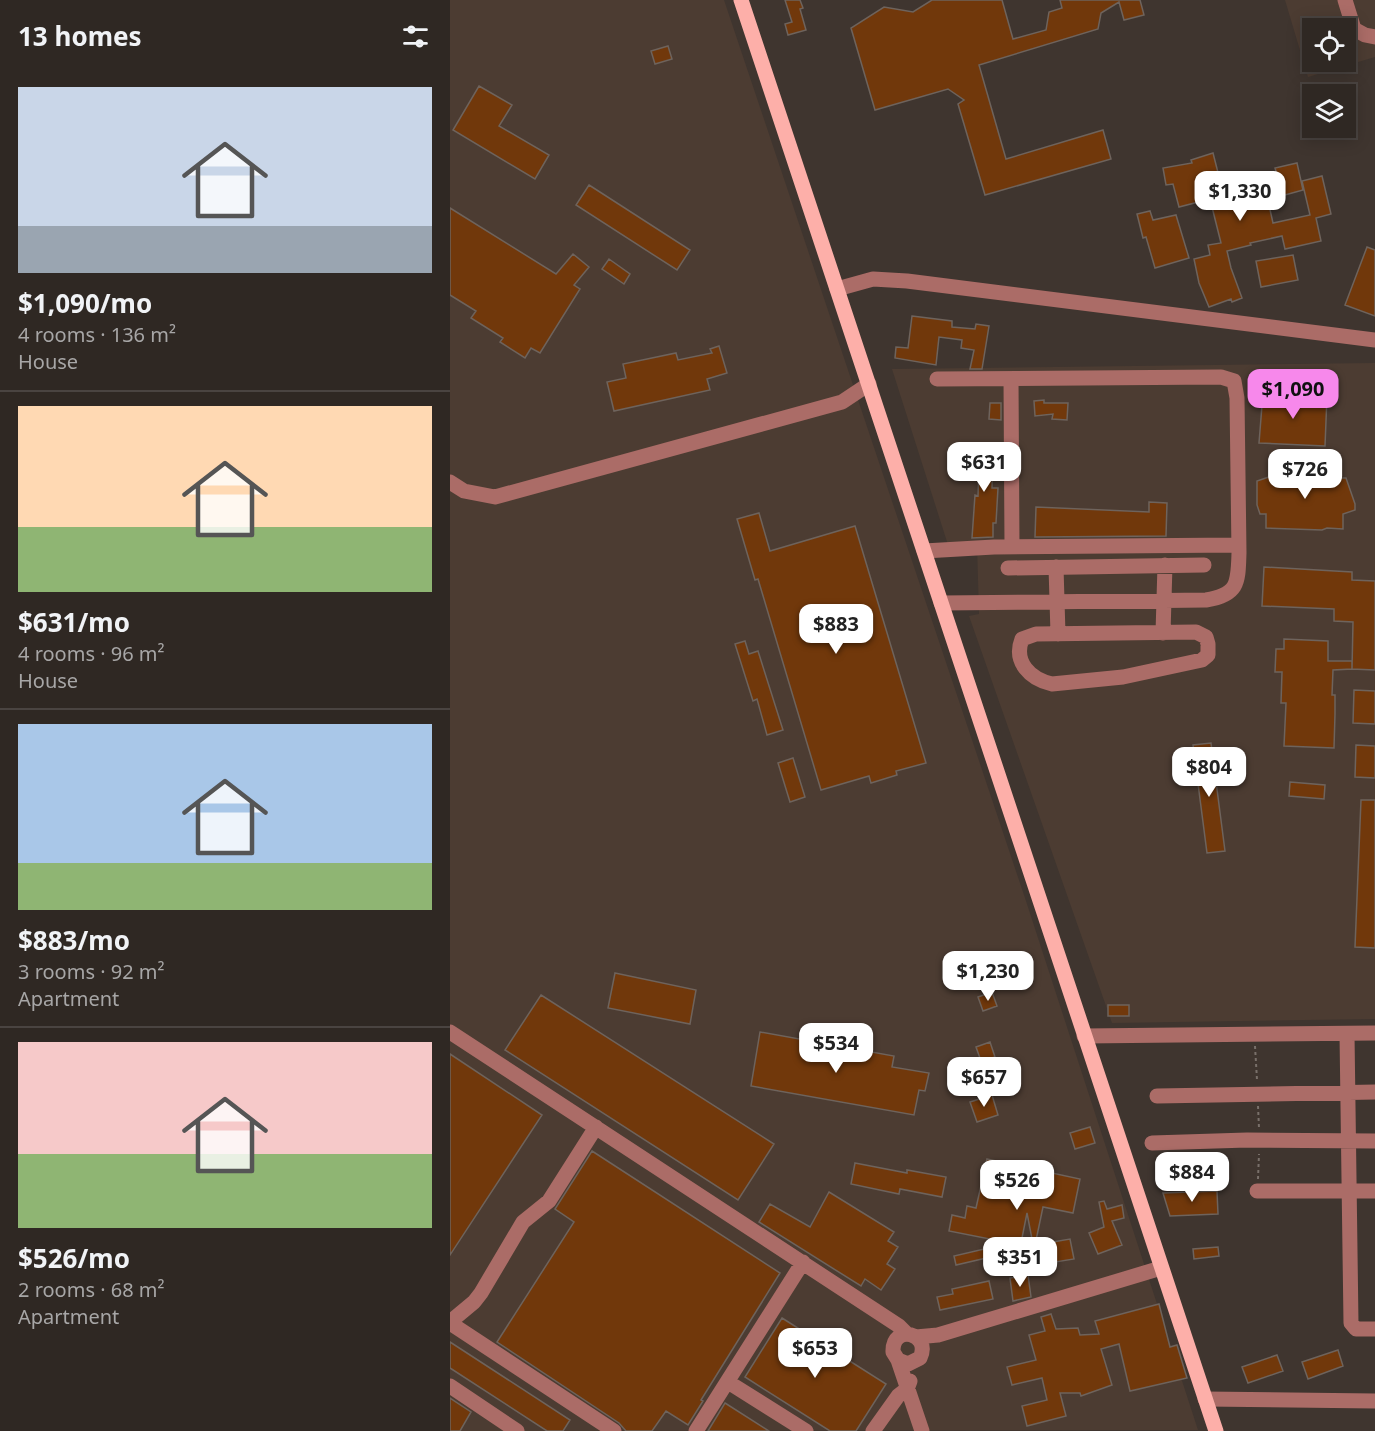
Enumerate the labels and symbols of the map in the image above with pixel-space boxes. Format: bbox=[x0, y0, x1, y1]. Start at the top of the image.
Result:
pin: $1,330 bbox=[1191, 171, 1289, 222]
pin: $1,090 bbox=[1244, 369, 1342, 420]
pin: $631 bbox=[948, 442, 1020, 493]
pin: $726 bbox=[1269, 449, 1341, 500]
pin: $883 bbox=[800, 604, 872, 655]
pin: $804 bbox=[1173, 747, 1245, 798]
pin: $1,230 bbox=[939, 951, 1037, 1002]
pin: $534 bbox=[800, 1023, 872, 1074]
pin: $657 bbox=[948, 1057, 1020, 1108]
pin: $884 bbox=[1156, 1152, 1228, 1203]
pin: $526 bbox=[981, 1160, 1053, 1211]
pin: $351 bbox=[984, 1237, 1056, 1288]
pin: $653 bbox=[779, 1328, 851, 1379]

